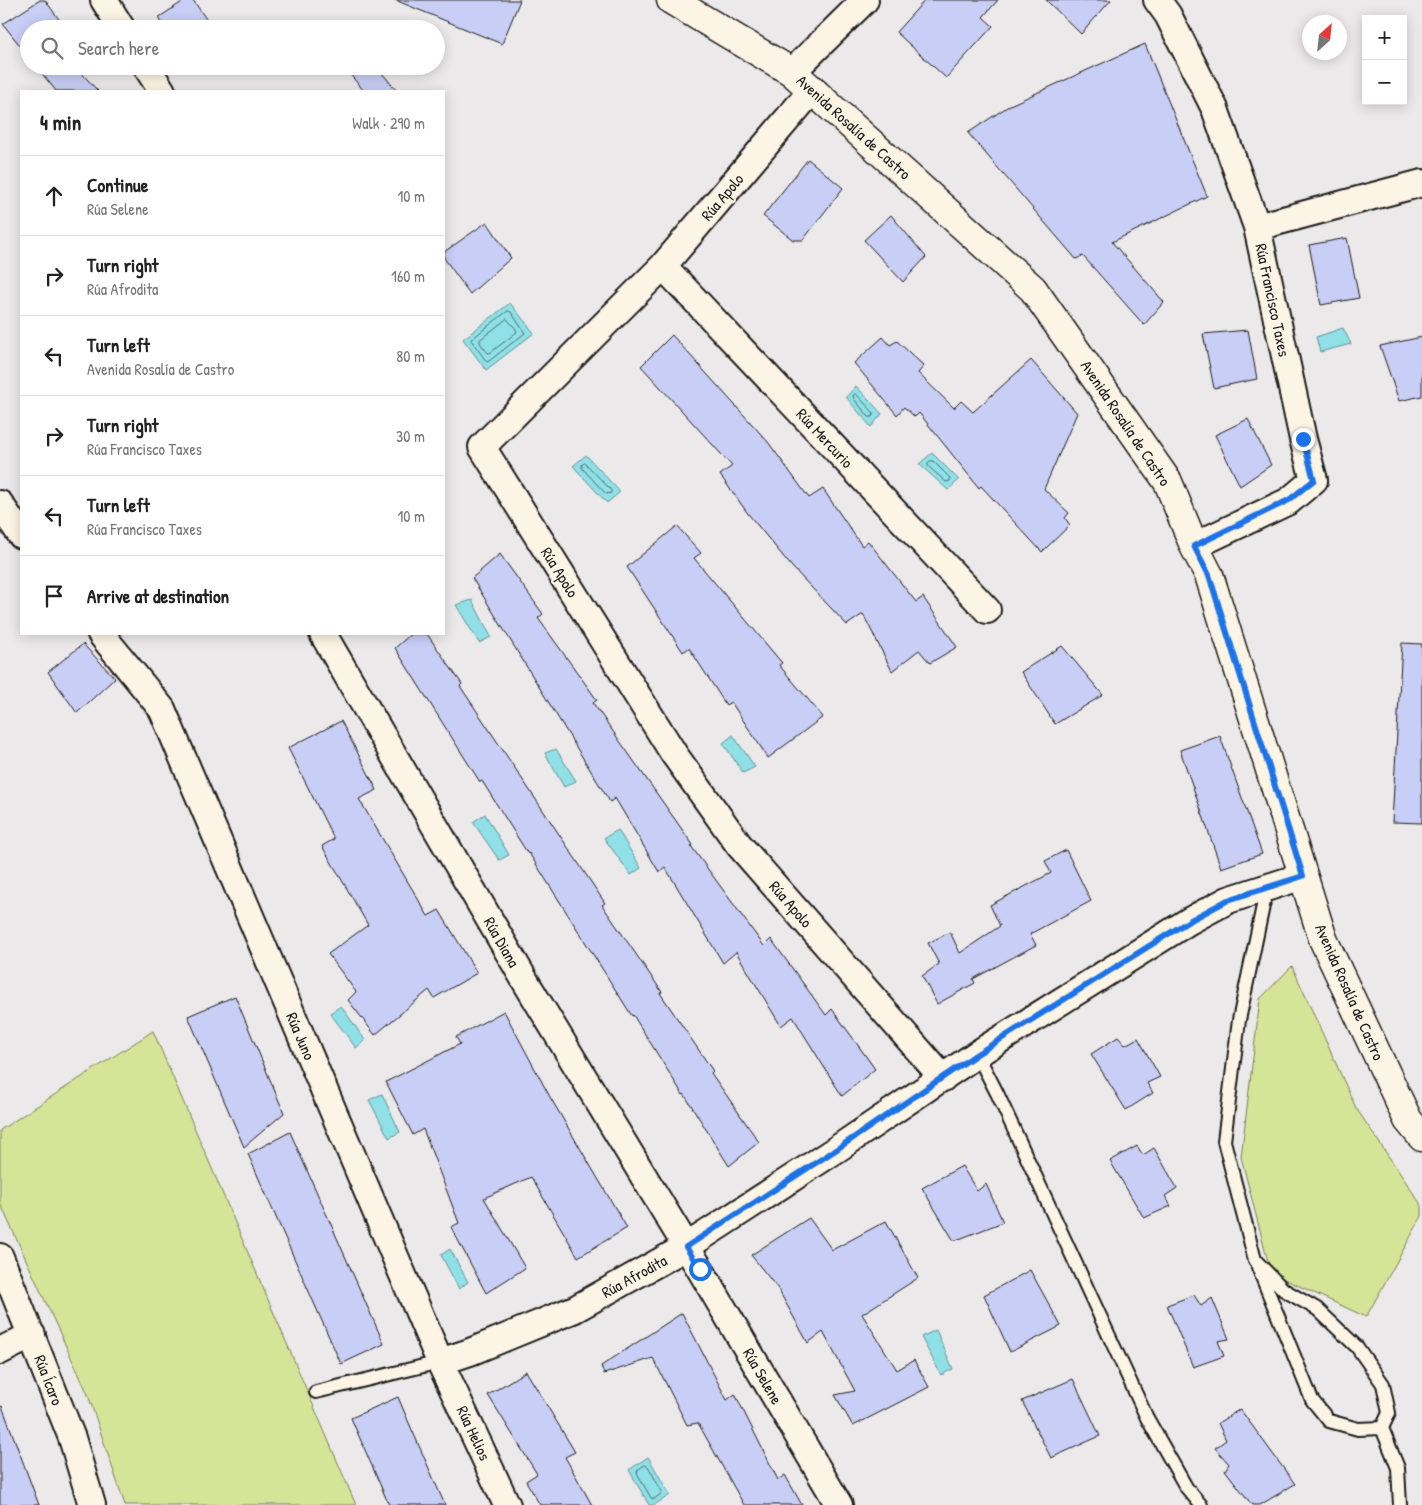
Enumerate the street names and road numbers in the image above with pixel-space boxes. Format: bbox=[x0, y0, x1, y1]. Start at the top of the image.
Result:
street label: Avenida Rosalía de Castro bbox=[792, 70, 916, 185]
street label: Rúa Apolo bbox=[696, 168, 749, 225]
street label: Rúa Francisco Taxes bbox=[1250, 241, 1296, 359]
street label: Avenida Rosalía de Castro bbox=[1076, 356, 1177, 491]
street label: Rúa Mercurio bbox=[792, 403, 859, 473]
street label: Rúa Apolo bbox=[536, 543, 584, 602]
street label: Rúa Apolo bbox=[765, 876, 818, 933]
street label: Rúa Diana bbox=[479, 913, 525, 971]
street label: Avenida Rosalía de Castro bbox=[1310, 920, 1390, 1064]
street label: Rúa Juno bbox=[281, 1009, 321, 1064]
street label: Rúa Afrodita bbox=[597, 1249, 671, 1303]
street label: Rúa Selene bbox=[738, 1344, 788, 1409]
street label: Rúa Ícaro bbox=[29, 1352, 69, 1409]
street label: Rúa Helios bbox=[452, 1402, 496, 1464]

